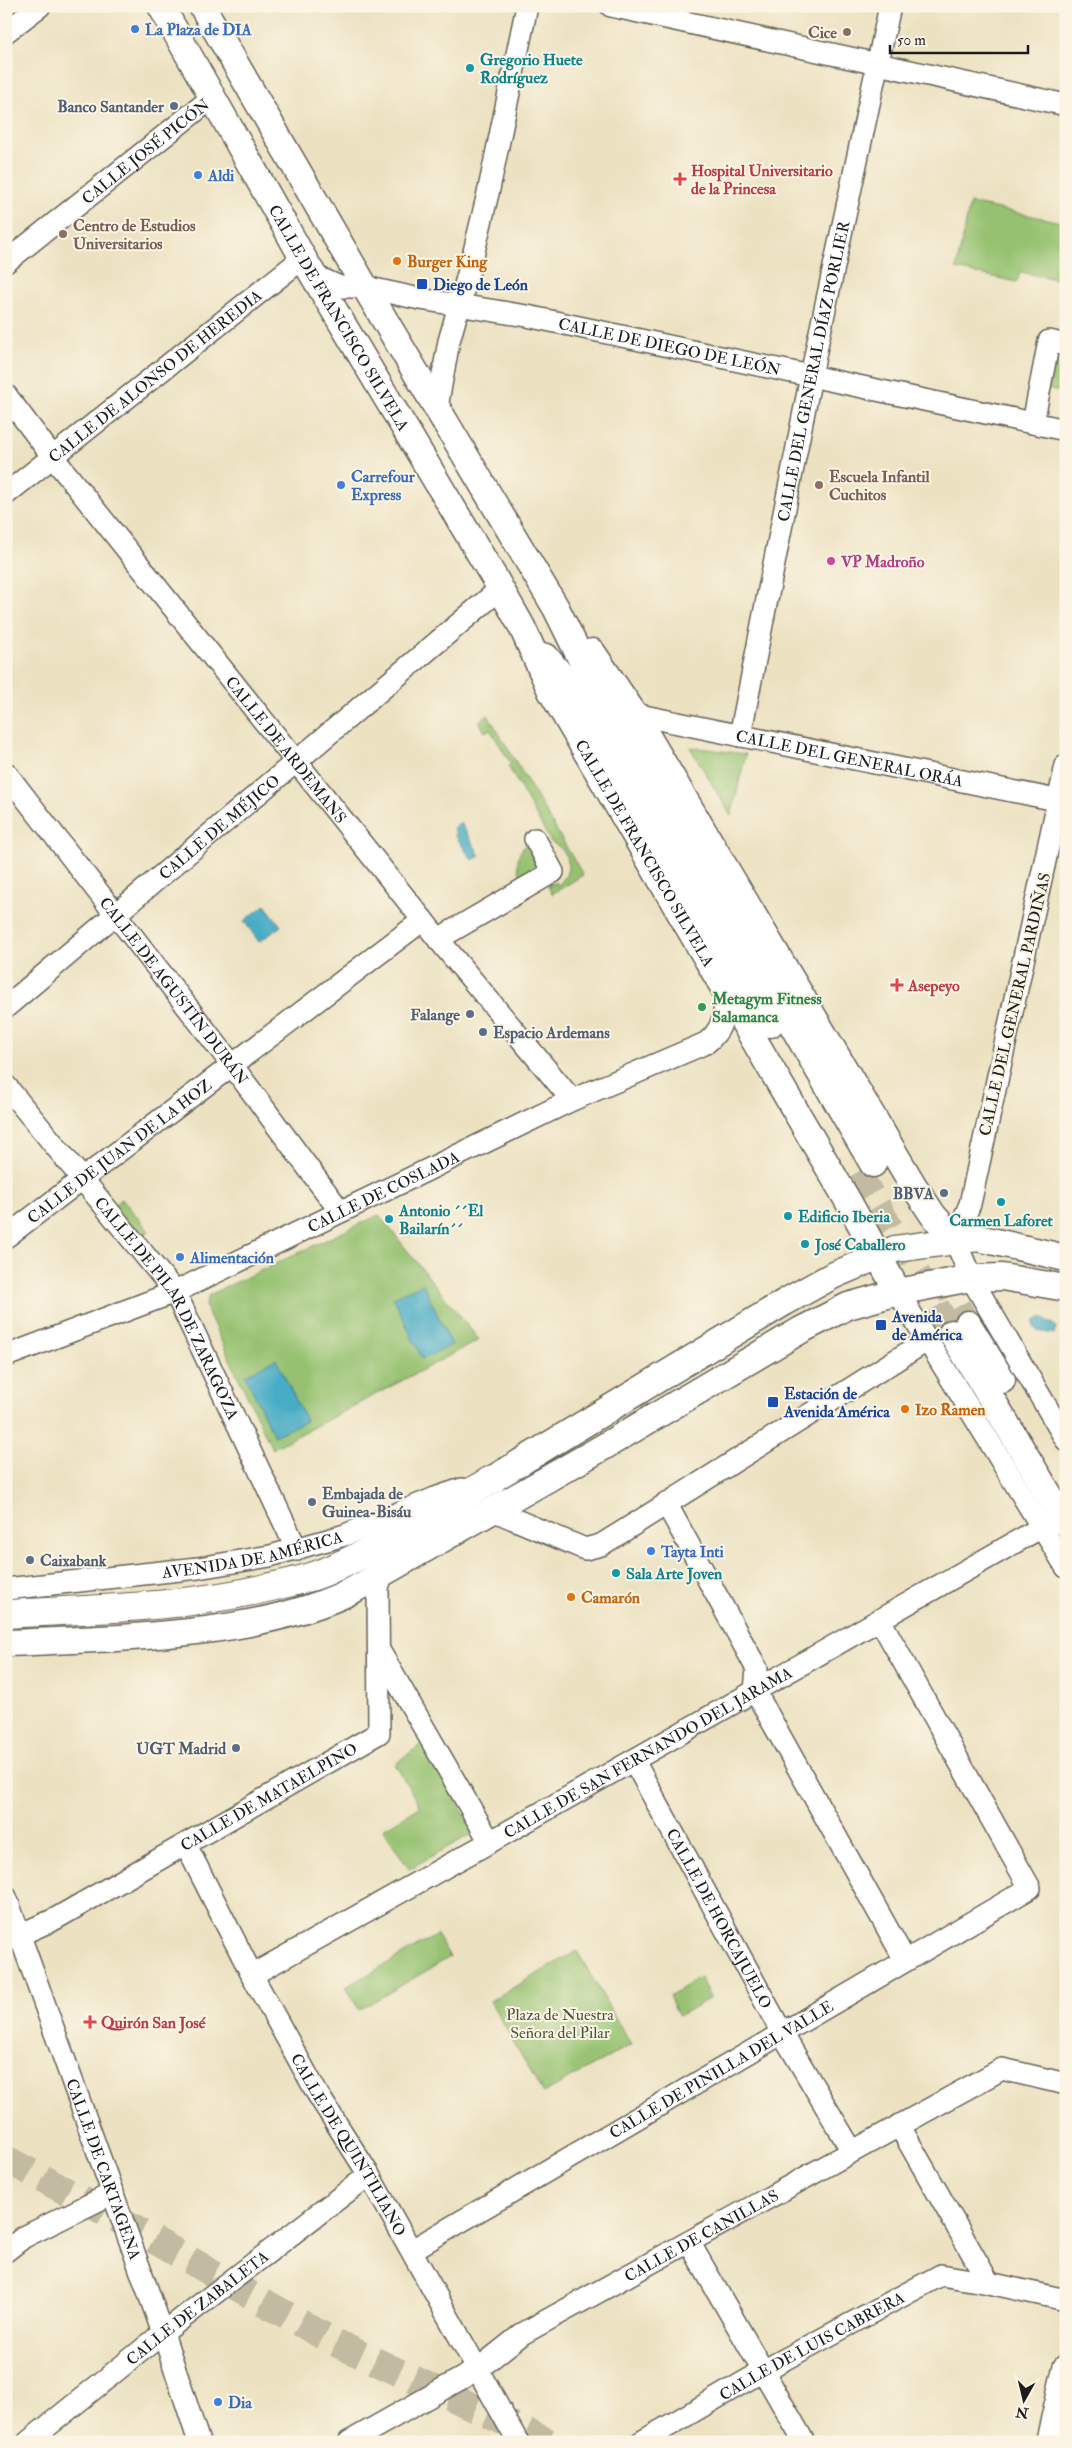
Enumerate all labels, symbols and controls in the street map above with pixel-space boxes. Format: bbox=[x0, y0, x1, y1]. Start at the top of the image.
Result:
place label: La Plaza de DIA bbox=[145, 20, 253, 40]
scale bar bbox=[890, 22, 1027, 54]
marker: La Plaza de DIA bbox=[129, 23, 141, 35]
place label: Cice bbox=[808, 23, 837, 43]
marker: Cice bbox=[841, 26, 853, 38]
text: 50 m bbox=[897, 31, 926, 50]
place label: Gregorio Huete Rodríguez bbox=[480, 50, 583, 89]
marker: Gregorio Huete Rodríguez bbox=[464, 62, 476, 74]
street label: CALLE JOSÉ PICÓN bbox=[78, 94, 214, 209]
place label: Banco Santander bbox=[57, 97, 165, 117]
marker: Banco Santander bbox=[168, 100, 180, 112]
place label: Hospital Universitario de la Princesa bbox=[691, 161, 833, 199]
place label: Aldi bbox=[207, 166, 235, 186]
marker: Aldi bbox=[192, 169, 204, 181]
marker: Hospital Universitario de la Princesa bbox=[673, 172, 687, 186]
street label: CALLE DE FRANCISCO SILVELA bbox=[264, 201, 413, 435]
place label: Centro de Estudios Universitarios bbox=[73, 216, 196, 254]
street label: CALLE DEL GENERAL DÍAZ PORLIER bbox=[774, 219, 855, 523]
marker: Centro de Estudios Universitarios bbox=[57, 228, 69, 240]
place label: Burger King bbox=[407, 252, 488, 273]
marker: Burger King bbox=[391, 255, 403, 267]
place label: Diego de León bbox=[433, 275, 529, 296]
marker: Diego de León bbox=[415, 277, 429, 291]
street label: CALLE DE ALONSO DE HEREDIA bbox=[45, 286, 266, 467]
street label: CALLE DE DIEGO DE LEÓN bbox=[557, 314, 783, 381]
place label: Carrefour Express bbox=[351, 467, 416, 506]
place label: Escuela Infantil Cuchitos bbox=[829, 467, 931, 505]
marker: Carrefour Express bbox=[335, 479, 347, 491]
marker: Escuela Infantil Cuchitos bbox=[813, 479, 825, 491]
place label: VP Madroño bbox=[840, 552, 925, 572]
marker: VP Madroño bbox=[825, 555, 837, 567]
street label: CALLE DE ARDEMANS bbox=[221, 672, 351, 828]
street label: CALLE DEL GENERAL ORÁA bbox=[734, 726, 965, 792]
street label: CALLE DE FRANCISCO SILVELA bbox=[571, 736, 718, 971]
street label: CALLE DE MÉJICO bbox=[155, 771, 284, 884]
street label: CALLE DEL GENERAL PARDIÑAS bbox=[975, 871, 1055, 1138]
street label: CALLE DE AGUSTÍN DURÁN bbox=[95, 893, 252, 1090]
place label: Asepeyo bbox=[907, 976, 960, 997]
marker: Asepeyo bbox=[890, 978, 904, 992]
place label: Metagym Fitness Salamanca bbox=[711, 989, 822, 1027]
marker: Metagym Fitness Salamanca bbox=[696, 1001, 708, 1013]
place label: Falange bbox=[410, 1005, 460, 1026]
marker: Falange bbox=[464, 1008, 476, 1020]
place label: Espacio Ardemans bbox=[493, 1023, 610, 1044]
marker: Espacio Ardemans bbox=[477, 1026, 489, 1038]
street label: CALLE DE JUAN DE LA HOZ bbox=[23, 1075, 216, 1228]
street label: CALLE DE COSLADA bbox=[304, 1147, 463, 1237]
place label: BBVA bbox=[893, 1184, 935, 1204]
marker: BBVA bbox=[938, 1187, 950, 1199]
street label: CALLE DE PILAR DE ZARAGOZA bbox=[90, 1193, 243, 1423]
marker: Carmen Laforet bbox=[995, 1196, 1007, 1208]
place label: Antonio ´´El Bailarín´´ bbox=[398, 1201, 484, 1239]
place label: Edificio Iberia bbox=[798, 1207, 890, 1227]
marker: Edificio Iberia bbox=[782, 1210, 794, 1222]
place label: Carmen Laforet bbox=[949, 1211, 1054, 1231]
marker: Antonio ´´El Bailarín´´ bbox=[383, 1213, 395, 1225]
place label: José Caballero bbox=[814, 1235, 906, 1256]
marker: José Caballero bbox=[799, 1238, 811, 1250]
place label: Alimentación bbox=[189, 1248, 275, 1268]
marker: Alimentación bbox=[174, 1251, 186, 1263]
place label: Avenida de América bbox=[891, 1307, 963, 1345]
marker: Avenida de América bbox=[874, 1318, 888, 1332]
place label: Estación de Avenida América bbox=[783, 1384, 890, 1422]
marker: Estación de Avenida América bbox=[766, 1395, 780, 1409]
place label: Izo Ramen bbox=[915, 1400, 986, 1420]
marker: Izo Ramen bbox=[899, 1403, 911, 1415]
place label: Embajada de Guinea-Bisáu bbox=[322, 1484, 412, 1522]
marker: Embajada de Guinea-Bisáu bbox=[306, 1496, 318, 1508]
street label: AVENIDA DE AMÉRICA bbox=[160, 1527, 345, 1583]
place label: Tayta Inti bbox=[660, 1542, 724, 1563]
marker: Tayta Inti bbox=[645, 1545, 657, 1557]
place label: Caixabank bbox=[40, 1551, 107, 1571]
marker: Caixabank bbox=[24, 1554, 36, 1566]
place label: Sala Arte Joven bbox=[626, 1564, 723, 1585]
marker: Sala Arte Joven bbox=[610, 1567, 622, 1579]
place label: Camarón bbox=[581, 1588, 641, 1608]
marker: Camarón bbox=[565, 1591, 577, 1603]
street label: CALLE DE SAN FERNANDO DEL JARAMA bbox=[500, 1663, 796, 1843]
place label: UGT Madrid bbox=[136, 1739, 226, 1759]
street label: CALLE DE MATAELPINO bbox=[177, 1739, 361, 1856]
marker: UGT Madrid bbox=[230, 1742, 242, 1754]
street label: CALLE DE HORCAJUELO bbox=[662, 1825, 776, 2012]
street label: CALLE DE PINILLA DEL VALLE bbox=[606, 1997, 837, 2143]
park label: Plaza de Nuestra Señora del Pilar bbox=[506, 2005, 614, 2043]
place label: Quirón San José bbox=[101, 2013, 207, 2034]
marker: Quirón San José bbox=[83, 2015, 97, 2029]
street label: CALLE DE QUINTILIANO bbox=[286, 2050, 410, 2240]
street label: CALLE DE CARTAGENA bbox=[61, 2076, 145, 2263]
street label: CALLE DE CANILLAS bbox=[621, 2185, 782, 2287]
street label: CALLE DE ZABALETA bbox=[122, 2247, 273, 2370]
street label: CALLE DE LUIS CABRERA bbox=[716, 2288, 908, 2405]
north arrow bbox=[1000, 2376, 1050, 2426]
place label: Dia bbox=[228, 2393, 252, 2413]
marker: Dia bbox=[212, 2396, 224, 2408]
text: N bbox=[1014, 2403, 1031, 2422]

